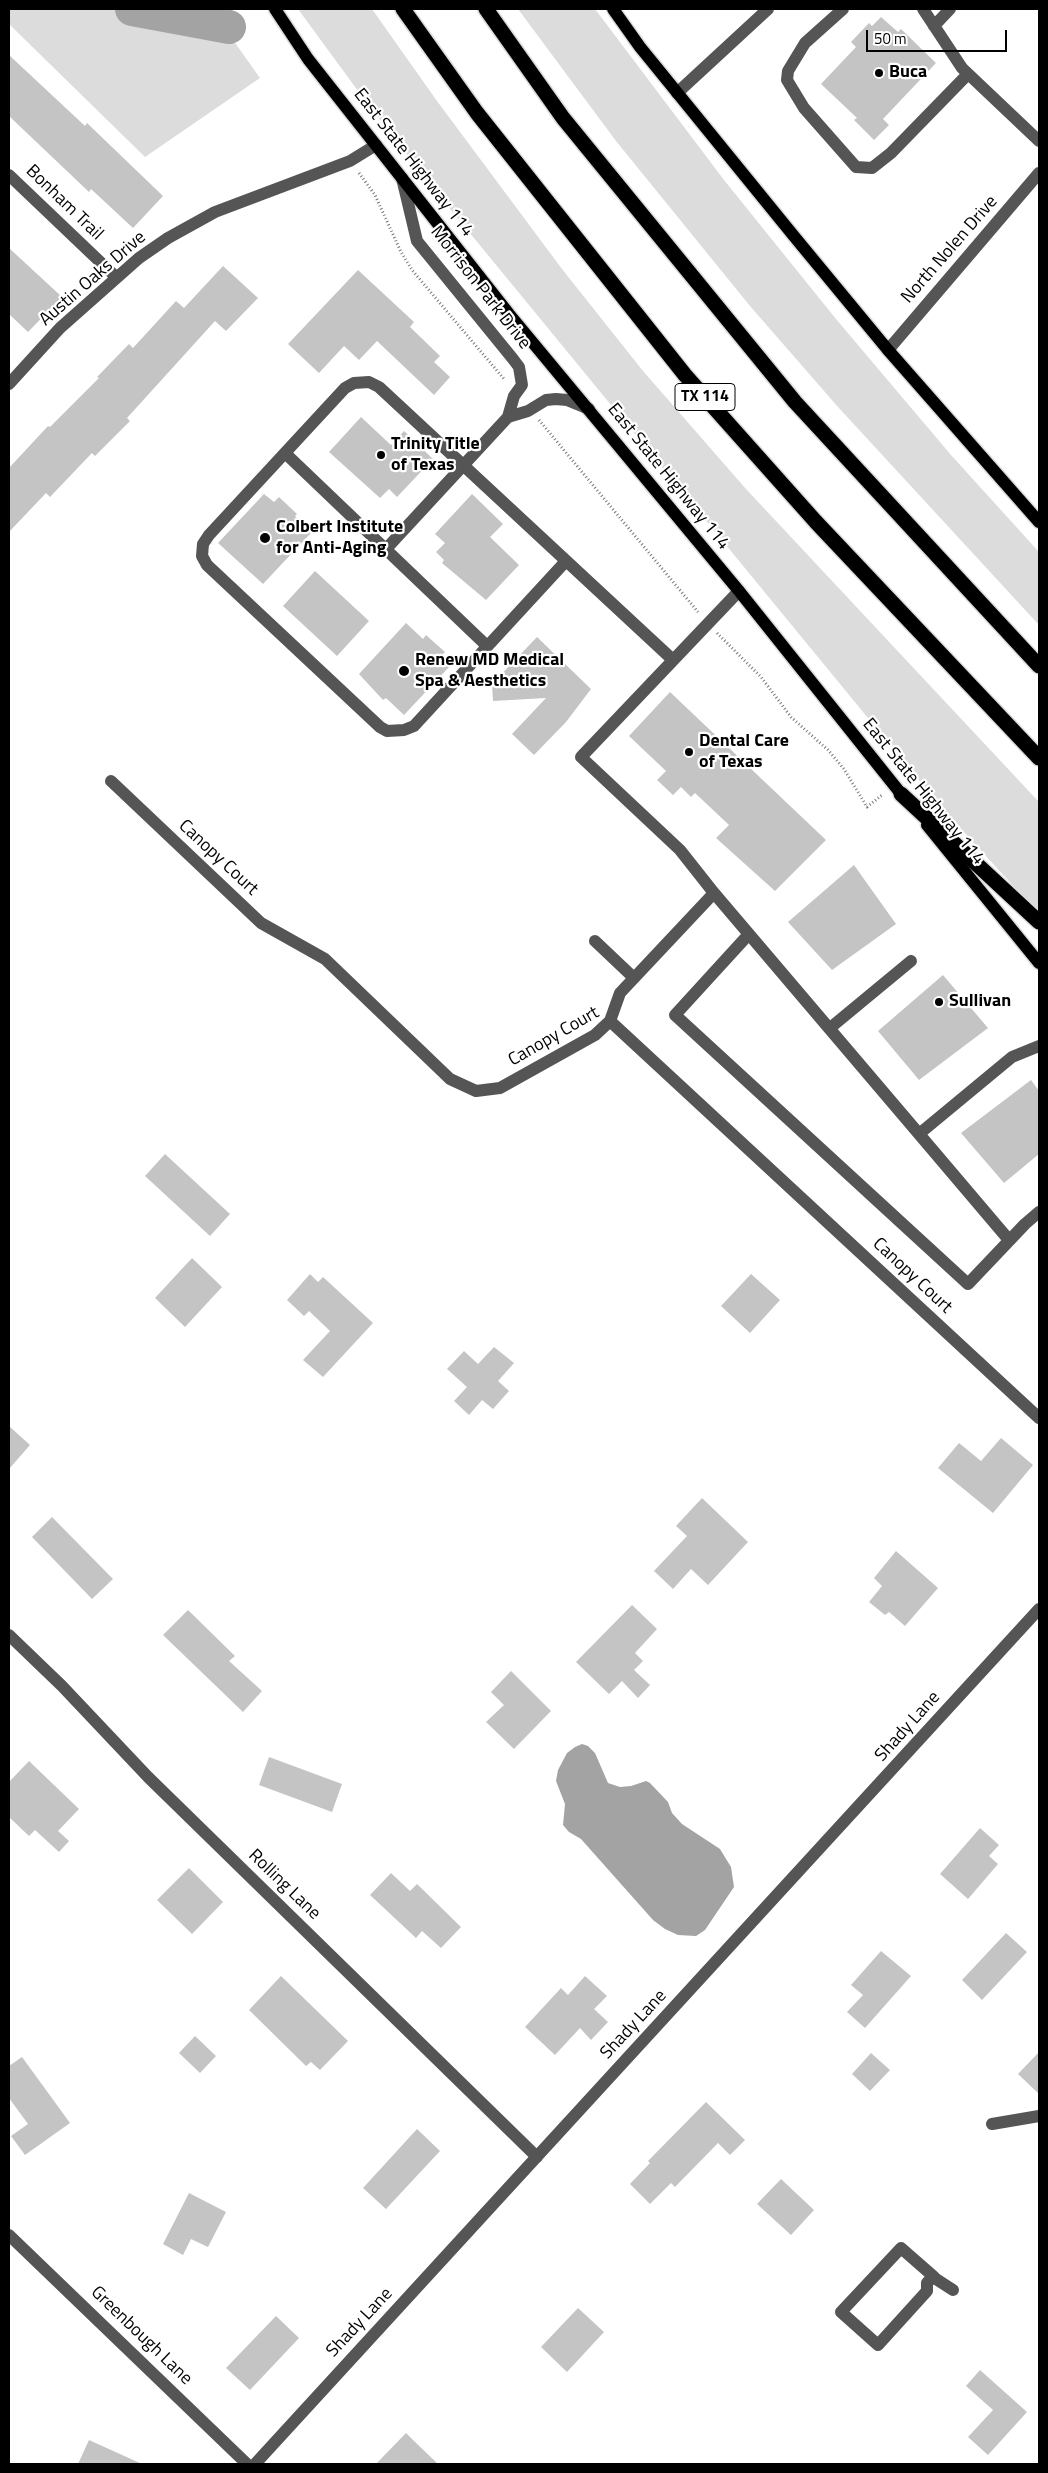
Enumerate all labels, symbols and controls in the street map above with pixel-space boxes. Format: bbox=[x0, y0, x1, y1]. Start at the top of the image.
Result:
scale bar bbox=[868, 20, 1009, 52]
text: 50 m bbox=[874, 27, 907, 50]
place label: Buca bbox=[889, 62, 927, 84]
marker: Buca bbox=[873, 67, 885, 79]
street label: East State Highway 114 bbox=[348, 85, 478, 241]
street label: Bonham Trail bbox=[21, 161, 107, 245]
street label: North Nolen Drive bbox=[897, 192, 1003, 308]
street label: Morrison Park Drive bbox=[425, 222, 535, 354]
street label: Austin Oaks Drive bbox=[35, 227, 151, 331]
road number: TX 114 bbox=[675, 384, 735, 411]
street label: East State Highway 114 bbox=[602, 399, 734, 555]
place label: Trinity Title of Texas bbox=[391, 434, 480, 476]
marker: Trinity Title of Texas bbox=[375, 449, 387, 461]
place label: Colbert Institute for Anti-Aging bbox=[276, 517, 403, 560]
marker: Colbert Institute for Anti-Aging bbox=[258, 531, 272, 545]
place label: Renew MD Medical Spa & Aesthetics bbox=[415, 650, 564, 692]
marker: Renew MD Medical Spa & Aesthetics bbox=[397, 664, 411, 678]
street label: East State Highway 114 bbox=[857, 714, 989, 870]
place label: Dental Care of Texas bbox=[699, 731, 789, 774]
marker: Dental Care of Texas bbox=[683, 746, 695, 758]
street label: Canopy Court bbox=[174, 816, 262, 900]
place label: Sullivan bbox=[949, 991, 1011, 1013]
marker: Sullivan bbox=[933, 996, 945, 1008]
street label: Canopy Court bbox=[505, 1002, 603, 1072]
street label: Canopy Court bbox=[868, 1234, 956, 1318]
street label: Shady Lane bbox=[871, 1687, 945, 1767]
street label: Rolling Lane bbox=[243, 1845, 325, 1925]
street label: Shady Lane bbox=[596, 1986, 672, 2064]
street label: Greenbough Lane bbox=[86, 2282, 196, 2390]
street label: Shady Lane bbox=[322, 2284, 398, 2362]

